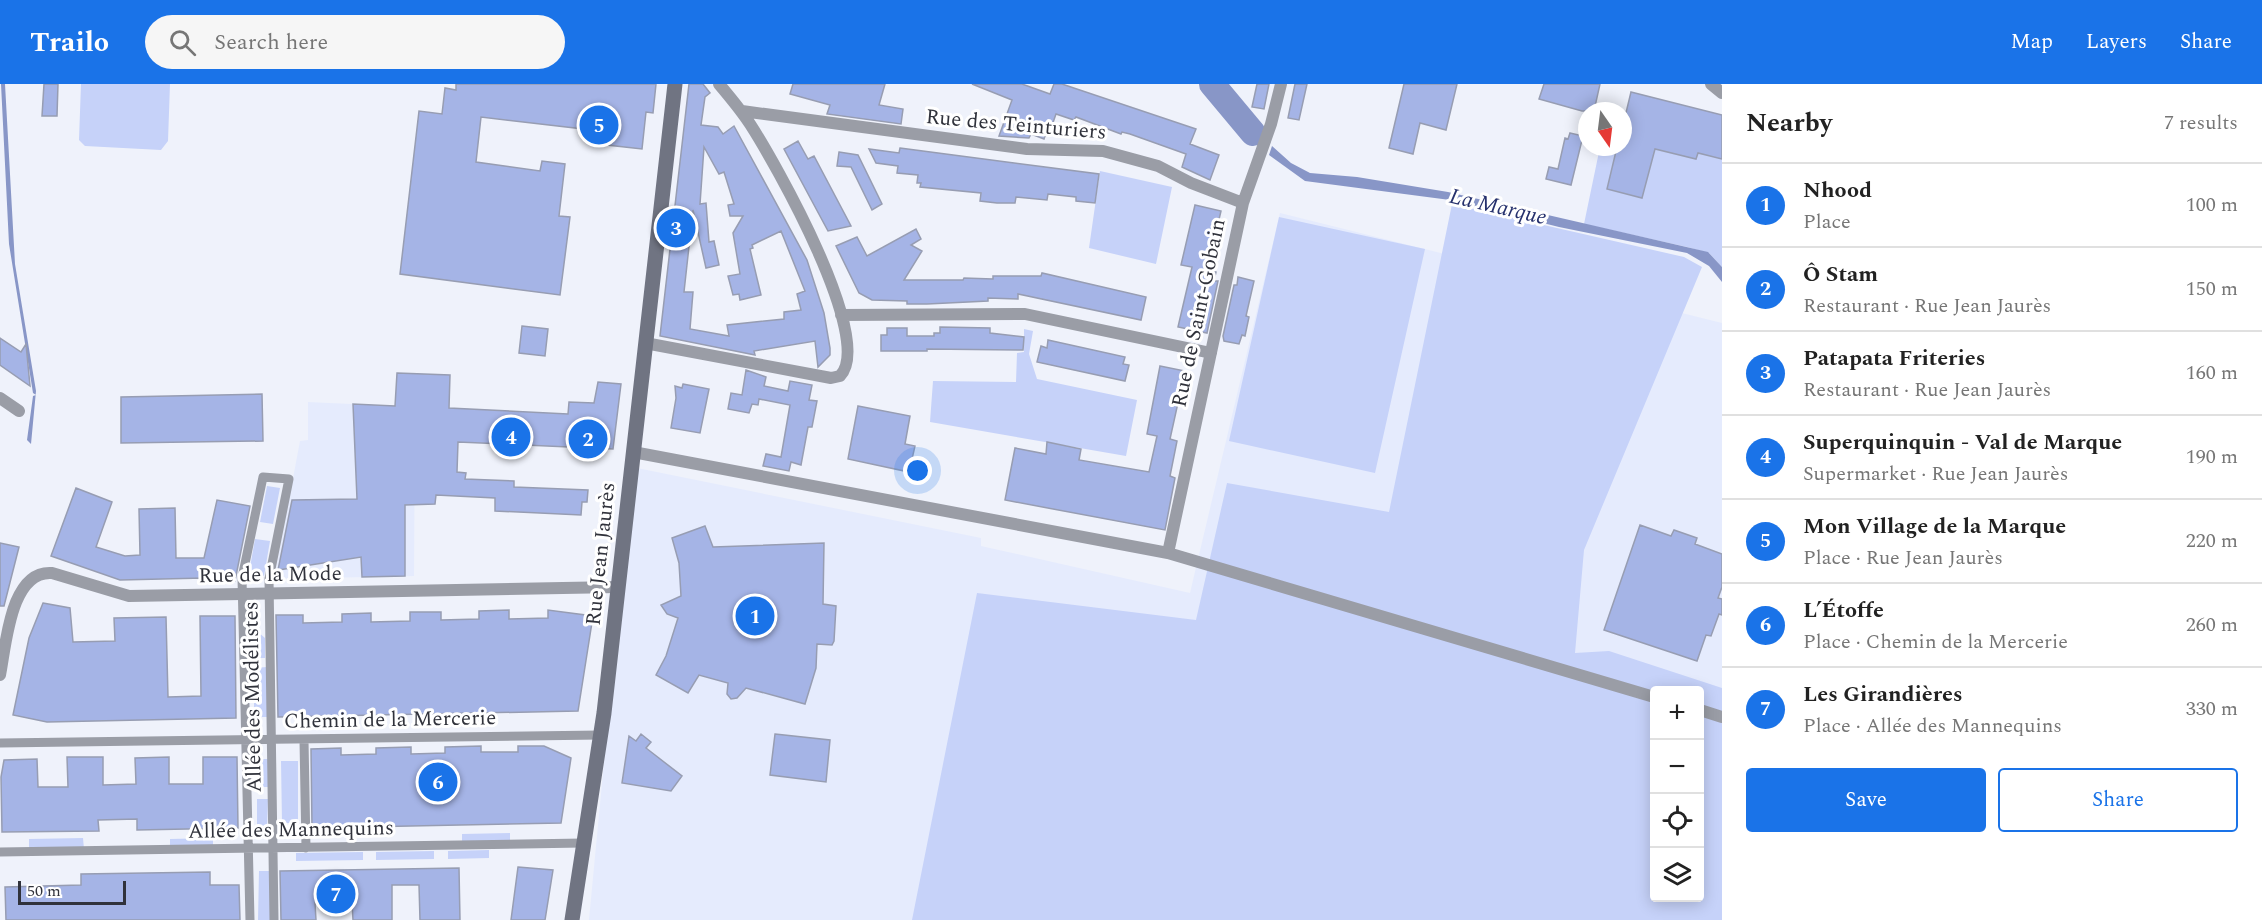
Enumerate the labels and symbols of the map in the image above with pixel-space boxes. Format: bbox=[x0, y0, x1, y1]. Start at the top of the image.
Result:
street label: Rue des Teinturiers bbox=[924, 101, 1108, 149]
pin: 5 bbox=[580, 102, 618, 147]
north arrow bbox=[1578, 102, 1632, 156]
water label: La Marque bbox=[1446, 180, 1550, 234]
pin: 3 bbox=[656, 206, 696, 250]
street label: Rue de Saint-Gobain bbox=[1163, 216, 1235, 410]
pin: 4 bbox=[492, 414, 530, 460]
pin: 2 bbox=[568, 416, 608, 462]
your location bbox=[903, 456, 932, 485]
street label: Rue Jean Jaurès bbox=[578, 481, 624, 627]
street label: Rue de la Mode bbox=[198, 558, 342, 592]
pin: 1 bbox=[736, 594, 774, 638]
street label: Allée des Modélistes bbox=[235, 601, 271, 793]
street label: Chemin de la Mercerie bbox=[284, 702, 496, 738]
pin: 6 bbox=[418, 760, 458, 804]
street label: Allée des Mannequins bbox=[188, 812, 394, 848]
pin: 7 bbox=[316, 872, 356, 916]
scale bar bbox=[18, 878, 126, 906]

